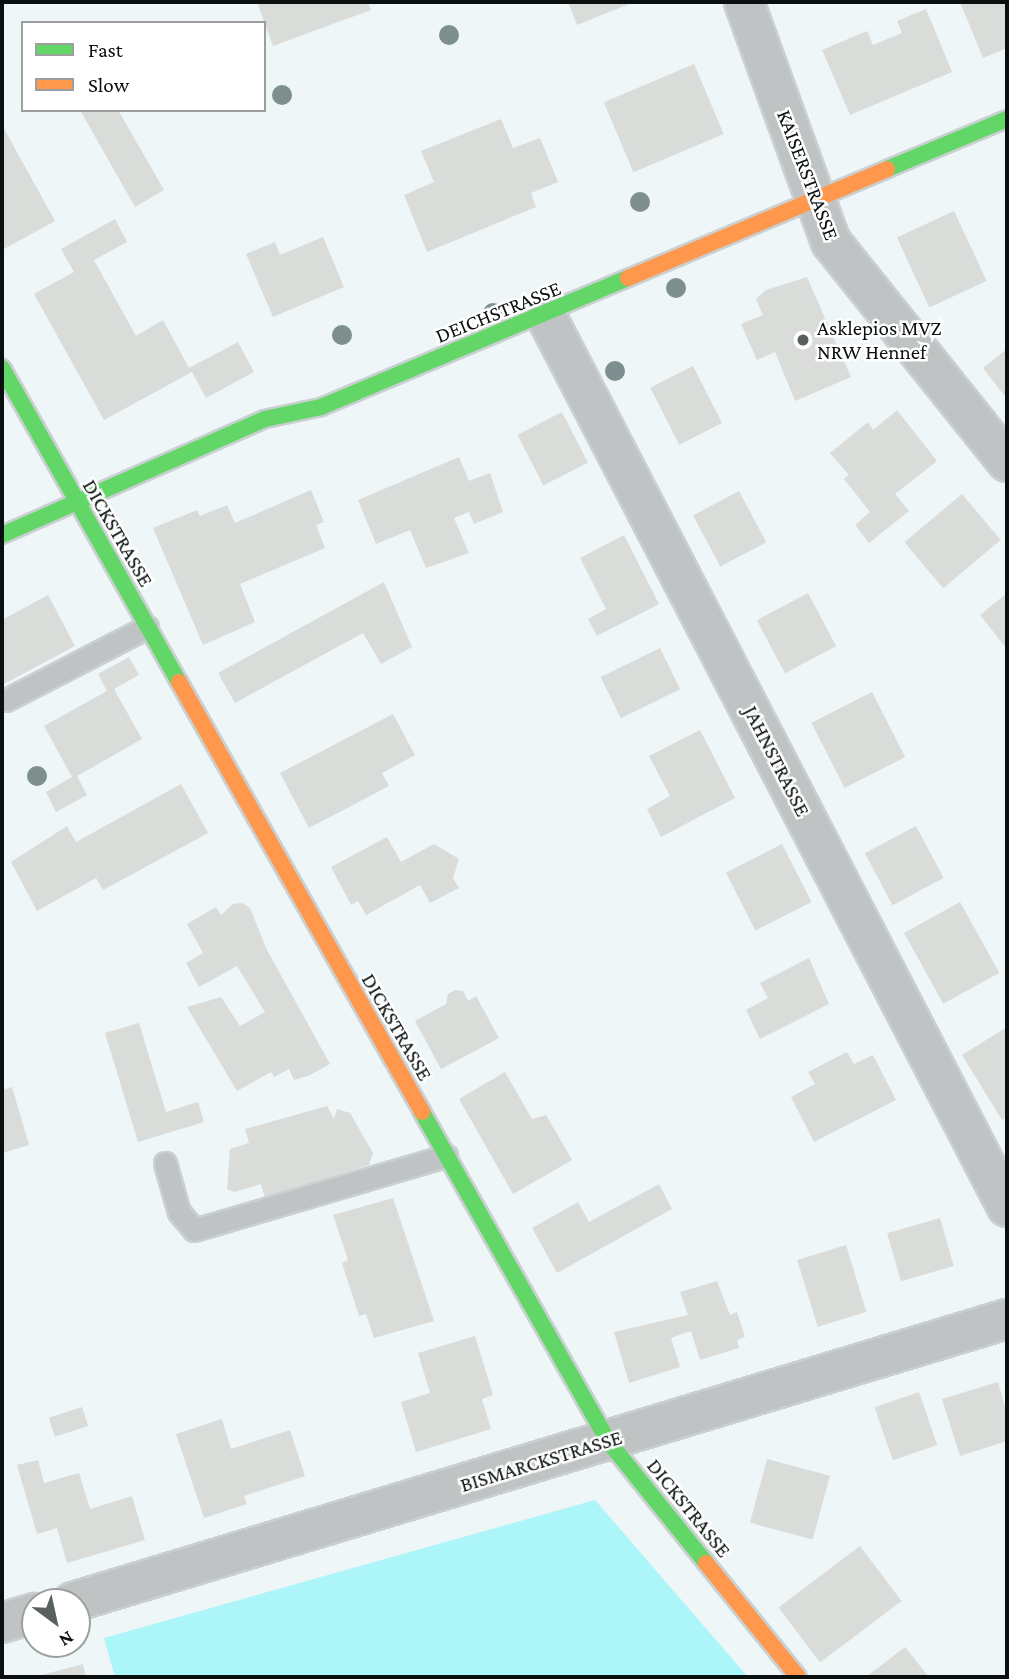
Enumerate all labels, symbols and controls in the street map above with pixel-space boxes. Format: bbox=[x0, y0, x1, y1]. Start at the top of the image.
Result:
legend bbox=[21, 21, 266, 112]
text: Fast bbox=[88, 38, 123, 62]
text: Slow bbox=[88, 73, 129, 97]
street label: KAISERSTRASSE bbox=[772, 106, 844, 244]
street label: DEICHSTRASSE bbox=[432, 275, 564, 349]
place label: Asklepios MVZ NRW Hennef bbox=[817, 315, 941, 365]
marker: Asklepios MVZ NRW Hennef bbox=[795, 332, 811, 348]
street label: DICKSTRASSE bbox=[77, 475, 159, 591]
street label: JAHNSTRASSE bbox=[738, 701, 816, 821]
street label: DICKSTRASSE bbox=[356, 969, 438, 1085]
street label: BISMARCKSTRASSE bbox=[457, 1424, 625, 1498]
street label: DICKSTRASSE bbox=[642, 1454, 736, 1562]
north arrow bbox=[21, 1588, 91, 1658]
text: N bbox=[55, 1627, 78, 1652]

